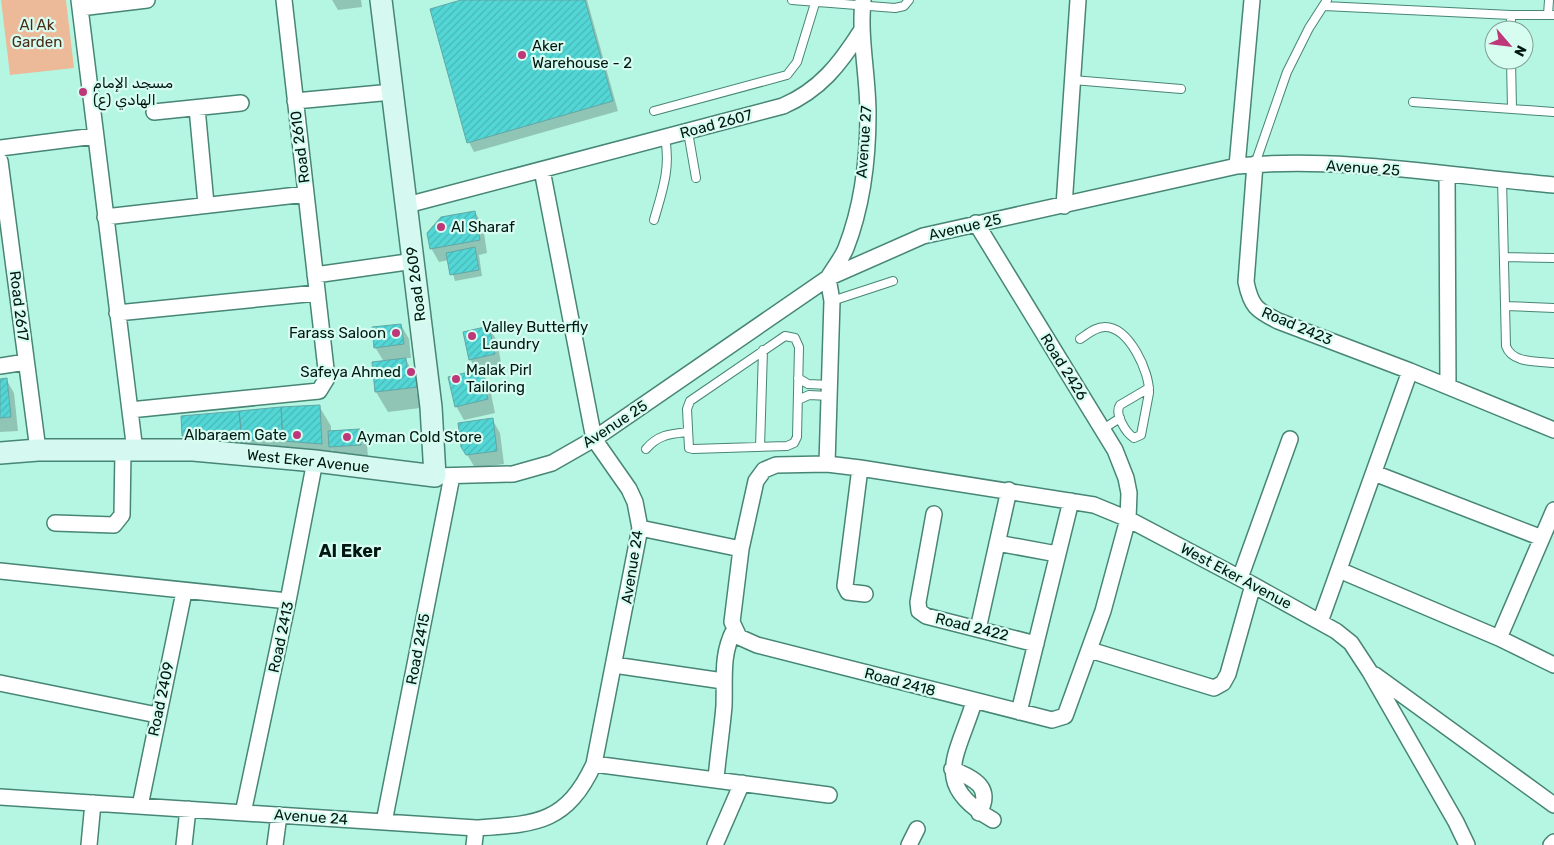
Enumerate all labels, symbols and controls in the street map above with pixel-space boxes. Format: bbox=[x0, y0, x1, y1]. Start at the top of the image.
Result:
park label: Al Ak Garden bbox=[12, 16, 62, 51]
north arrow bbox=[1484, 20, 1534, 70]
place label: Aker Warehouse - 2 bbox=[532, 37, 632, 72]
text: N bbox=[1510, 42, 1530, 59]
marker: Aker Warehouse - 2 bbox=[516, 49, 528, 61]
place label: مسجد الإمام الهادي (ع) bbox=[93, 74, 173, 111]
marker: مسجد الإمام الهادي (ع) bbox=[77, 86, 89, 98]
street label: Avenue 27 bbox=[852, 105, 876, 179]
street label: Road 2607 bbox=[678, 106, 755, 142]
street label: Road 2610 bbox=[287, 110, 313, 184]
street label: Avenue 25 bbox=[1325, 156, 1401, 180]
street label: Avenue 25 bbox=[927, 210, 1003, 244]
place label: Al Sharaf bbox=[451, 218, 515, 236]
marker: Al Sharaf bbox=[435, 221, 447, 233]
street label: Road 2609 bbox=[402, 245, 430, 323]
street label: Road 2617 bbox=[6, 270, 32, 343]
street label: Road 2423 bbox=[1259, 303, 1335, 349]
place label: Valley Butterfly Laundry bbox=[482, 318, 588, 353]
place label: Farass Saloon bbox=[289, 324, 386, 342]
marker: Farass Saloon bbox=[390, 327, 402, 339]
marker: Valley Butterfly Laundry bbox=[466, 330, 478, 342]
street label: Road 2426 bbox=[1036, 330, 1092, 404]
place label: Malak Pirl Tailoring bbox=[466, 361, 532, 396]
place label: Safeya Ahmed bbox=[300, 363, 401, 381]
marker: Safeya Ahmed bbox=[405, 366, 417, 378]
marker: Malak Pirl Tailoring bbox=[450, 373, 462, 385]
street label: Avenue 25 bbox=[579, 396, 651, 452]
place label: Albaraem Gate bbox=[184, 426, 287, 444]
place label: Ayman Cold Store bbox=[357, 428, 482, 446]
marker: Albaraem Gate bbox=[291, 429, 303, 441]
marker: Ayman Cold Store bbox=[341, 431, 353, 443]
street label: West Eker Avenue bbox=[246, 446, 370, 476]
street label: Avenue 24 bbox=[617, 529, 647, 605]
street label: West Eker Avenue bbox=[1177, 539, 1295, 613]
district label: Al Eker bbox=[319, 540, 381, 562]
street label: Road 2413 bbox=[265, 600, 297, 674]
street label: Road 2422 bbox=[934, 609, 1011, 645]
street label: Road 2415 bbox=[402, 612, 434, 686]
street label: Road 2409 bbox=[144, 660, 178, 738]
street label: Road 2418 bbox=[862, 664, 938, 700]
street label: Avenue 24 bbox=[273, 805, 349, 829]

